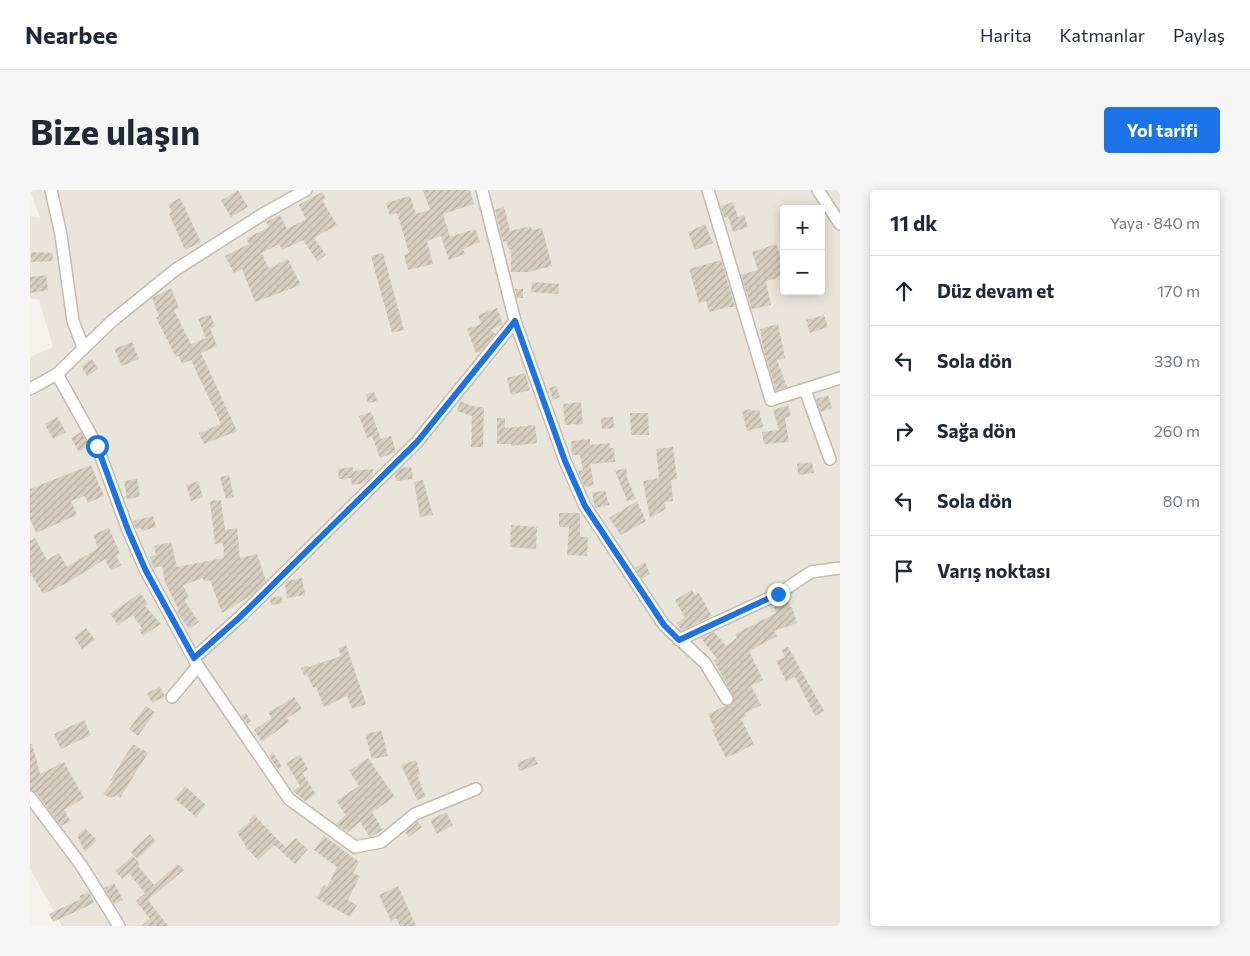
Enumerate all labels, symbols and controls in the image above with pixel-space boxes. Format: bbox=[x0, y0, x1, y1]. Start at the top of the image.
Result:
text: Nearbee bbox=[25, 20, 118, 49]
text: Harita bbox=[980, 24, 1032, 46]
text: Katmanlar bbox=[1060, 24, 1145, 46]
text: Paylaş bbox=[1173, 24, 1225, 46]
button: Yol tarifi bbox=[1104, 107, 1220, 153]
text: Bize ulaşın bbox=[30, 109, 200, 152]
map controls bbox=[780, 205, 825, 295]
button: + bbox=[780, 205, 825, 250]
text: 11 dk bbox=[890, 210, 937, 235]
text: Yaya · 840 m bbox=[1110, 213, 1200, 232]
button: − bbox=[780, 250, 825, 295]
icon: ahead bbox=[890, 277, 918, 305]
text: Düz devam et bbox=[937, 279, 1054, 302]
text: 170 m bbox=[1157, 281, 1200, 300]
icon: left bbox=[890, 347, 918, 375]
text: Sola dön bbox=[937, 349, 1012, 372]
text: 330 m bbox=[1154, 351, 1200, 370]
icon: right bbox=[890, 417, 918, 445]
text: Sağa dön bbox=[937, 419, 1016, 442]
text: 260 m bbox=[1154, 421, 1200, 440]
route start bbox=[86, 435, 109, 458]
icon: left bbox=[890, 487, 918, 515]
text: Sola dön bbox=[937, 489, 1012, 512]
text: 80 m bbox=[1163, 491, 1200, 510]
icon: arrive bbox=[890, 557, 918, 585]
text: Varış noktası bbox=[937, 559, 1050, 582]
route end bbox=[767, 583, 790, 606]

